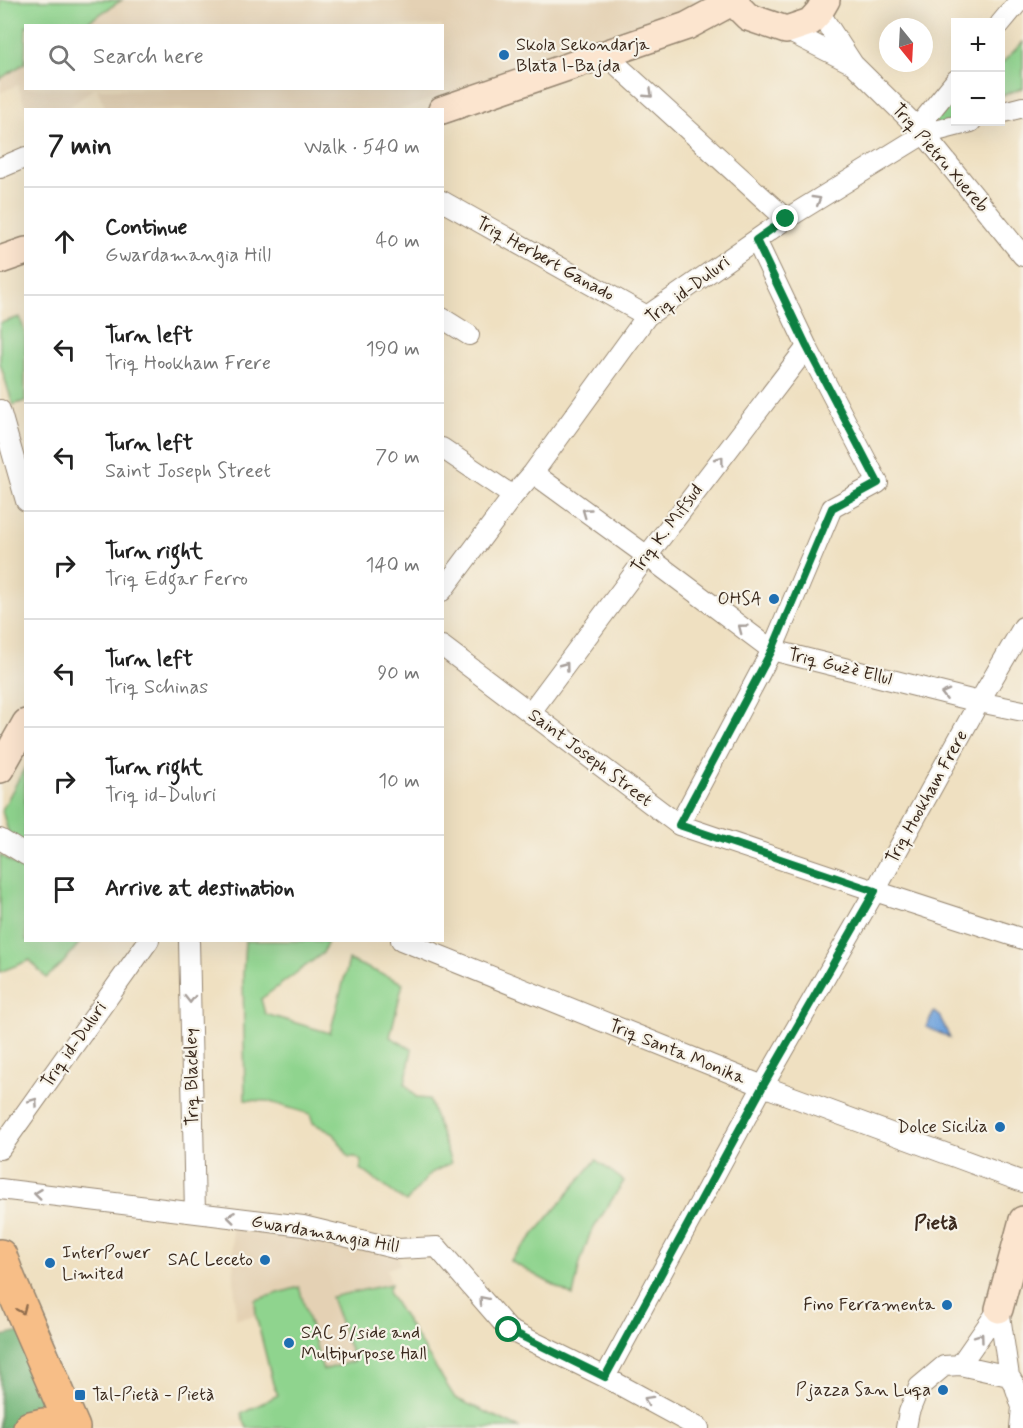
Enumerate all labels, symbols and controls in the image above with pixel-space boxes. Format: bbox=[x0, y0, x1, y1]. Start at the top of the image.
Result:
north arrow bbox=[879, 18, 933, 72]
map controls bbox=[951, 18, 1005, 126]
button: + bbox=[951, 18, 1005, 72]
search box bbox=[24, 24, 444, 90]
place label: Skola Sekondarja Blata l-Bajda bbox=[516, 33, 650, 78]
icon: search bbox=[45, 41, 78, 74]
text: Search here bbox=[93, 43, 204, 71]
marker: Skola Sekondarja Blata l-Bajda bbox=[497, 48, 511, 62]
button: − bbox=[951, 72, 1005, 126]
one-way arrow bbox=[642, 87, 653, 98]
street label: Triq Pietru Xuereb bbox=[886, 98, 994, 218]
text: 7 min bbox=[48, 130, 112, 164]
text: Walk · 540 m bbox=[304, 134, 420, 161]
one-way arrow bbox=[811, 196, 821, 208]
route end bbox=[772, 205, 798, 231]
street label: Triq Herbert Ganado bbox=[472, 211, 618, 307]
text: Continue bbox=[105, 214, 187, 242]
icon: ahead bbox=[48, 225, 81, 258]
text: 40 m bbox=[376, 228, 420, 255]
text: Gwardamangia Hill bbox=[105, 242, 271, 269]
street label: Triq id-Duluri bbox=[641, 250, 735, 330]
text: Turn left bbox=[105, 322, 193, 350]
icon: left bbox=[48, 333, 81, 366]
text: 190 m bbox=[366, 336, 420, 363]
text: Triq Hookham Frere bbox=[105, 350, 271, 377]
text: Turn left bbox=[105, 430, 193, 458]
icon: left bbox=[48, 441, 81, 474]
text: 70 m bbox=[375, 444, 420, 471]
one-way arrow bbox=[713, 456, 724, 467]
text: Saint Joseph Street bbox=[105, 458, 271, 485]
street label: Triq K. Mifsud bbox=[626, 479, 708, 579]
one-way arrow bbox=[581, 508, 592, 519]
text: Turn right bbox=[105, 538, 203, 566]
icon: right bbox=[48, 549, 81, 582]
text: 140 m bbox=[366, 552, 420, 579]
text: Triq Edgar Ferro bbox=[105, 566, 248, 593]
place label: OHSA bbox=[718, 587, 762, 611]
marker: OHSA bbox=[767, 592, 781, 606]
one-way arrow bbox=[738, 624, 749, 635]
street label: Triq Ġużè Ellul bbox=[786, 643, 894, 691]
text: Turn left bbox=[105, 646, 193, 674]
icon: left bbox=[48, 657, 81, 690]
text: 90 m bbox=[377, 660, 420, 687]
one-way arrow bbox=[557, 662, 568, 673]
text: Triq Schinas bbox=[105, 674, 208, 701]
one-way arrow bbox=[941, 688, 951, 701]
street label: Saint Joseph Street bbox=[523, 703, 657, 813]
street label: Triq Hookham Frere bbox=[880, 726, 974, 868]
text: Turn right bbox=[105, 754, 203, 782]
icon: right bbox=[48, 765, 81, 798]
text: 10 m bbox=[378, 768, 420, 795]
text: Triq id-Duluri bbox=[105, 782, 216, 809]
icon: arrive bbox=[48, 873, 81, 906]
text: Arrive at destination bbox=[105, 875, 295, 903]
one-way arrow bbox=[184, 994, 197, 1003]
street label: Triq id-Duluri bbox=[35, 997, 113, 1093]
street label: Triq Santa Monika bbox=[605, 1014, 749, 1090]
street label: Triq Blackley bbox=[179, 1028, 205, 1126]
one-way arrow bbox=[27, 1097, 38, 1108]
place label: Dolce Sicilia bbox=[897, 1115, 988, 1139]
marker: Dolce Sicilia bbox=[993, 1120, 1007, 1134]
one-way arrow bbox=[33, 1188, 42, 1200]
street label: Gwardamangia Hill bbox=[249, 1209, 401, 1259]
district label: Pietà bbox=[914, 1209, 958, 1237]
one-way arrow bbox=[227, 1211, 236, 1224]
place label: InterPower Limited bbox=[62, 1241, 151, 1286]
place label: SAC Leceto bbox=[168, 1248, 253, 1272]
marker: SAC Leceto bbox=[258, 1253, 272, 1267]
marker: InterPower Limited bbox=[43, 1256, 57, 1270]
place label: Fino Ferramenta bbox=[803, 1293, 935, 1317]
one-way arrow bbox=[479, 1296, 490, 1307]
marker: Fino Ferramenta bbox=[940, 1298, 954, 1312]
one-way arrow bbox=[15, 1304, 27, 1315]
route start bbox=[495, 1316, 521, 1342]
place label: SAC 5/side and Multipurpose Hall bbox=[301, 1321, 427, 1366]
one-way arrow bbox=[972, 1333, 983, 1344]
marker: SAC 5/side and Multipurpose Hall bbox=[282, 1336, 296, 1350]
place label: Pjazza San Luqa bbox=[796, 1378, 931, 1402]
place label: Tal-Pietà - Pietà bbox=[92, 1383, 214, 1407]
marker: Pjazza San Luqa bbox=[936, 1383, 950, 1397]
marker: Tal-Pietà - Pietà bbox=[73, 1388, 87, 1402]
one-way arrow bbox=[643, 1396, 654, 1407]

